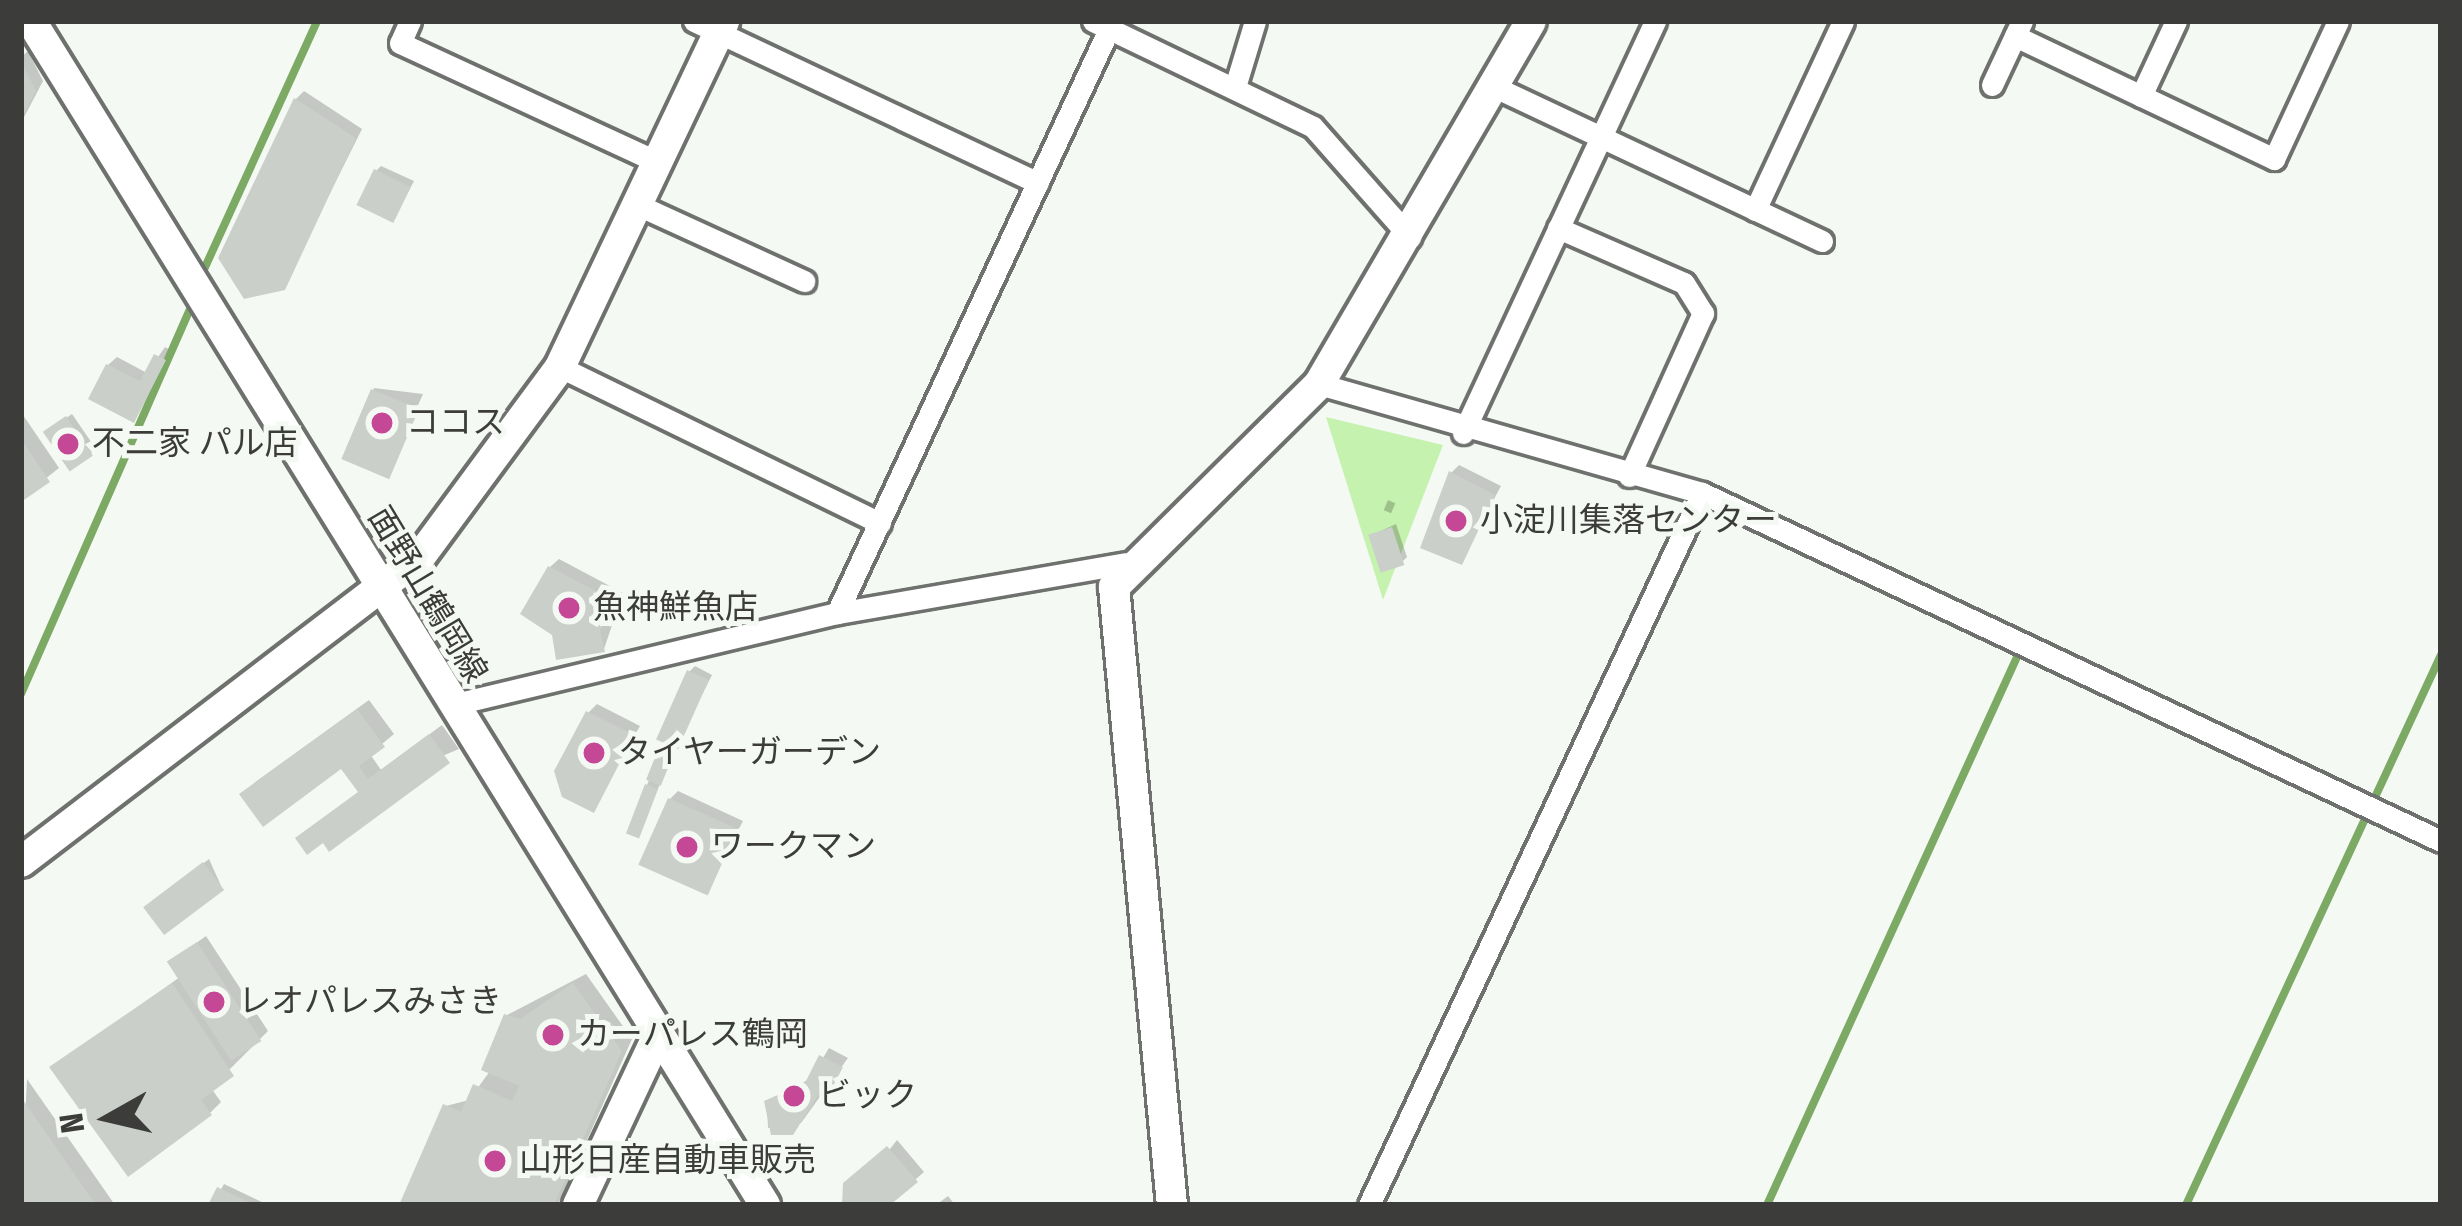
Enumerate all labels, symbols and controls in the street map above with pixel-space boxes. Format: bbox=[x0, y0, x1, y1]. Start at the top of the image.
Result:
place label: ココス bbox=[406, 403, 505, 443]
marker: ココス bbox=[369, 410, 395, 436]
place label: 不二家 パル店 bbox=[92, 424, 298, 464]
marker: 不二家 パル店 bbox=[55, 431, 81, 457]
street label: 面野山鶴岡線 bbox=[359, 500, 495, 690]
place label: 小淀川集落センター bbox=[1480, 501, 1777, 541]
marker: 小淀川集落センター bbox=[1443, 508, 1469, 534]
place label: 魚神鮮魚店 bbox=[593, 588, 758, 628]
marker: 魚神鮮魚店 bbox=[556, 595, 582, 621]
place label: タイヤーガーデン bbox=[618, 733, 882, 773]
marker: タイヤーガーデン bbox=[581, 740, 607, 766]
place label: ワークマン bbox=[711, 827, 876, 867]
marker: ワークマン bbox=[674, 834, 700, 860]
place label: レオパレスみさき bbox=[238, 982, 502, 1022]
marker: レオパレスみさき bbox=[201, 989, 227, 1015]
place label: カーパレス鶴岡 bbox=[577, 1015, 808, 1055]
marker: カーパレス鶴岡 bbox=[540, 1022, 566, 1048]
north arrow bbox=[48, 1058, 168, 1178]
place label: ビック bbox=[818, 1076, 917, 1116]
marker: ビック bbox=[781, 1083, 807, 1109]
text: N bbox=[51, 1110, 94, 1136]
place label: 山形日産自動車販売 bbox=[519, 1141, 816, 1181]
marker: 山形日産自動車販売 bbox=[482, 1148, 508, 1174]

